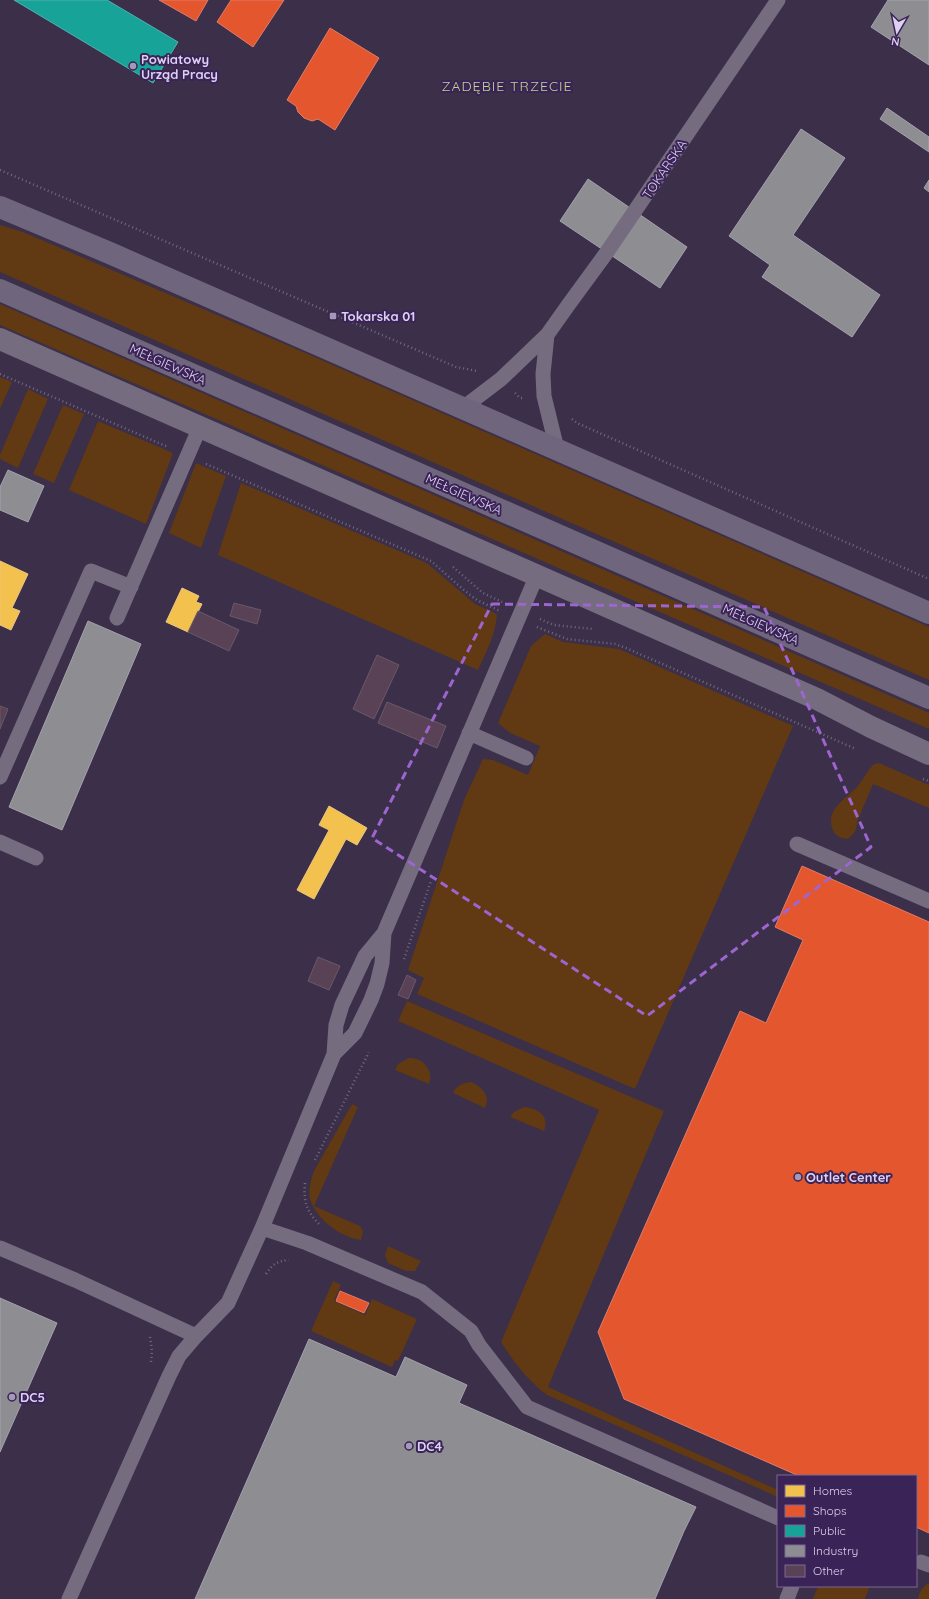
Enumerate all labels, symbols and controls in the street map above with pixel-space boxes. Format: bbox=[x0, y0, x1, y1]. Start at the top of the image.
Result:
north arrow bbox=[877, 12, 917, 52]
text: N bbox=[890, 34, 901, 49]
place label: Powiatowy Urząd Pracy bbox=[141, 51, 218, 82]
marker: Powiatowy Urząd Pracy bbox=[128, 61, 138, 71]
district label: ZADĘBIE TRZECIE bbox=[441, 77, 573, 95]
street label: TOKARSKA bbox=[638, 136, 690, 202]
place label: Tokarska 01 bbox=[341, 308, 415, 324]
marker: Tokarska 01 bbox=[328, 311, 338, 321]
street label: MEŁGIEWSKA bbox=[127, 340, 209, 388]
street label: MEŁGIEWSKA bbox=[423, 470, 505, 518]
street label: MEŁGIEWSKA bbox=[720, 600, 802, 648]
place label: Outlet Center bbox=[806, 1169, 891, 1185]
marker: Outlet Center bbox=[793, 1172, 803, 1182]
place label: DC5 bbox=[20, 1389, 45, 1405]
marker: DC5 bbox=[7, 1392, 17, 1402]
place label: DC4 bbox=[417, 1438, 442, 1454]
marker: DC4 bbox=[404, 1441, 414, 1451]
legend bbox=[777, 1475, 917, 1587]
text: Homes bbox=[813, 1483, 853, 1498]
text: Shops bbox=[813, 1503, 847, 1518]
text: Public bbox=[813, 1523, 846, 1538]
text: Industry bbox=[813, 1543, 858, 1558]
text: Other bbox=[813, 1563, 845, 1578]

